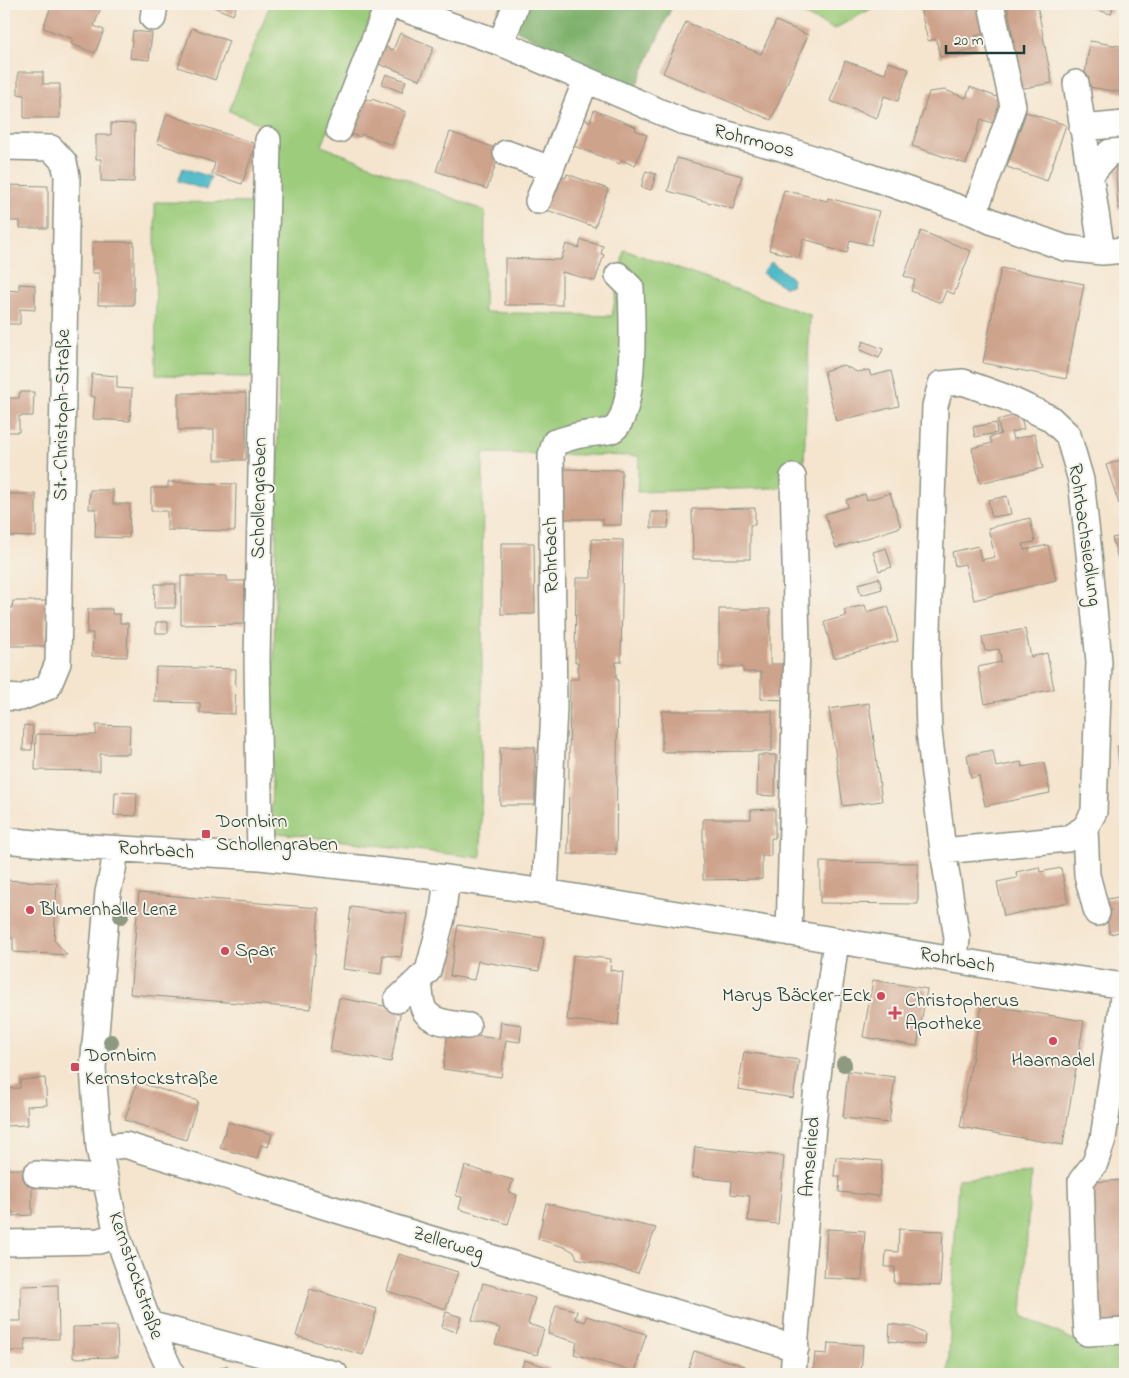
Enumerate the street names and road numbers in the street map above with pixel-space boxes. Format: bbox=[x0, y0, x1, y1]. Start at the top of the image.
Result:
street label: Rohrmoos bbox=[710, 117, 798, 167]
street label: St.-Christoph-Straße bbox=[47, 329, 79, 501]
street label: Schollengraben bbox=[244, 437, 277, 559]
street label: Rohrbachsiedlung bbox=[1059, 462, 1108, 608]
street label: Rohrbach bbox=[537, 517, 567, 593]
street label: Rohrbach bbox=[117, 834, 195, 868]
street label: Rohrbach bbox=[917, 940, 997, 982]
street label: Amselried bbox=[793, 1116, 829, 1198]
street label: Kernstockstraße bbox=[100, 1208, 170, 1344]
street label: Zellerweg bbox=[408, 1219, 487, 1270]

